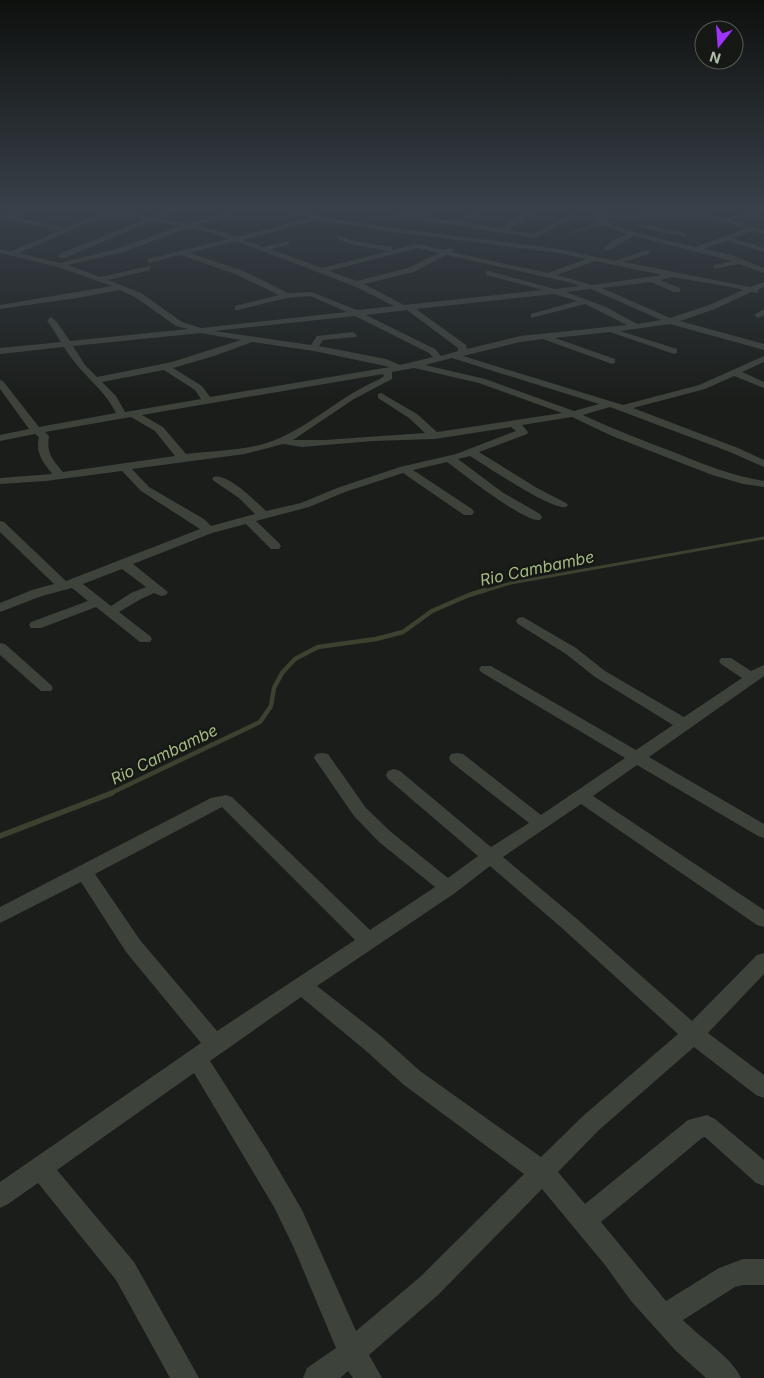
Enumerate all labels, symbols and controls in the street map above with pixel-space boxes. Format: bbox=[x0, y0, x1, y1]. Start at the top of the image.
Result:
north arrow bbox=[694, 20, 744, 70]
text: N bbox=[707, 48, 723, 68]
water label: Rio Cambambe bbox=[478, 546, 596, 590]
water label: Rio Cambambe bbox=[107, 719, 221, 789]

